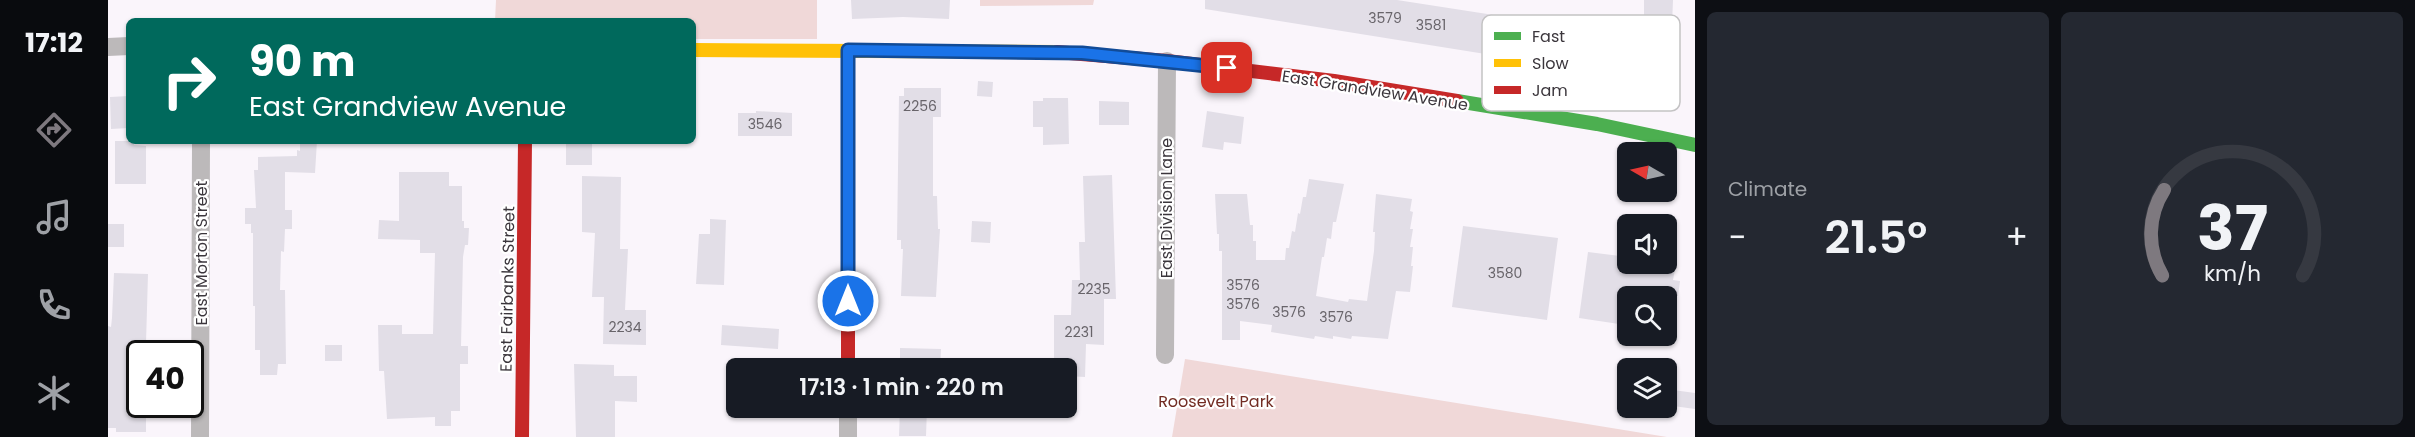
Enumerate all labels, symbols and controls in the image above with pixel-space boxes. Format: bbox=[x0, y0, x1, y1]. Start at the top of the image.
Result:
house number: 3579 bbox=[1368, 8, 1402, 28]
house number: 3581 bbox=[1416, 15, 1446, 35]
legend bbox=[1482, 15, 1680, 111]
text: 17:12 bbox=[25, 24, 83, 61]
text: Fast bbox=[1532, 25, 1565, 48]
text: 90 m bbox=[249, 32, 356, 91]
icon: right bbox=[150, 42, 228, 120]
pin bbox=[1201, 42, 1252, 93]
icon: arrive bbox=[1210, 51, 1243, 84]
text: Slow bbox=[1532, 52, 1569, 75]
street label: East Grandview Avenue bbox=[1280, 64, 1470, 117]
text: Jam bbox=[1532, 79, 1568, 102]
text: East Grandview Avenue bbox=[249, 88, 566, 125]
house number: 2256 bbox=[903, 96, 937, 116]
icon: directions bbox=[33, 109, 75, 151]
house number: 3546 bbox=[748, 114, 782, 134]
street label: East Division Lane bbox=[1155, 138, 1178, 278]
north arrow bbox=[1617, 142, 1677, 202]
map controls bbox=[1617, 142, 1677, 418]
text: Climate bbox=[1728, 175, 1807, 203]
street label: East Morton Street bbox=[190, 180, 213, 325]
text: 37 bbox=[2196, 184, 2268, 272]
icon: music bbox=[33, 196, 75, 238]
street label: East Fairbanks Street bbox=[495, 206, 520, 372]
text: 21.5° bbox=[1824, 206, 1927, 269]
button: sound bbox=[1617, 214, 1677, 274]
text: − bbox=[1728, 214, 1746, 261]
text: + bbox=[2005, 214, 2028, 261]
text: km/h bbox=[2203, 258, 2261, 289]
house number: 3580 bbox=[1488, 263, 1522, 283]
position arrow bbox=[816, 269, 880, 333]
house number: 3576 bbox=[1226, 275, 1260, 295]
house number: 2235 bbox=[1077, 279, 1111, 299]
icon: phone bbox=[33, 284, 75, 326]
button: search bbox=[1617, 286, 1677, 346]
house number: 3576 bbox=[1226, 294, 1260, 314]
house number: 3576 bbox=[1272, 302, 1306, 322]
house number: 3576 bbox=[1319, 307, 1353, 327]
house number: 2234 bbox=[608, 317, 642, 337]
house number: 2231 bbox=[1065, 322, 1093, 342]
speed limit sign: 40 bbox=[126, 340, 204, 418]
button: layers bbox=[1617, 358, 1677, 418]
icon: climate bbox=[33, 372, 75, 414]
text: 17:13 · 1 min · 220 m bbox=[799, 372, 1004, 403]
park label: Roosevelt Park bbox=[1158, 390, 1275, 413]

